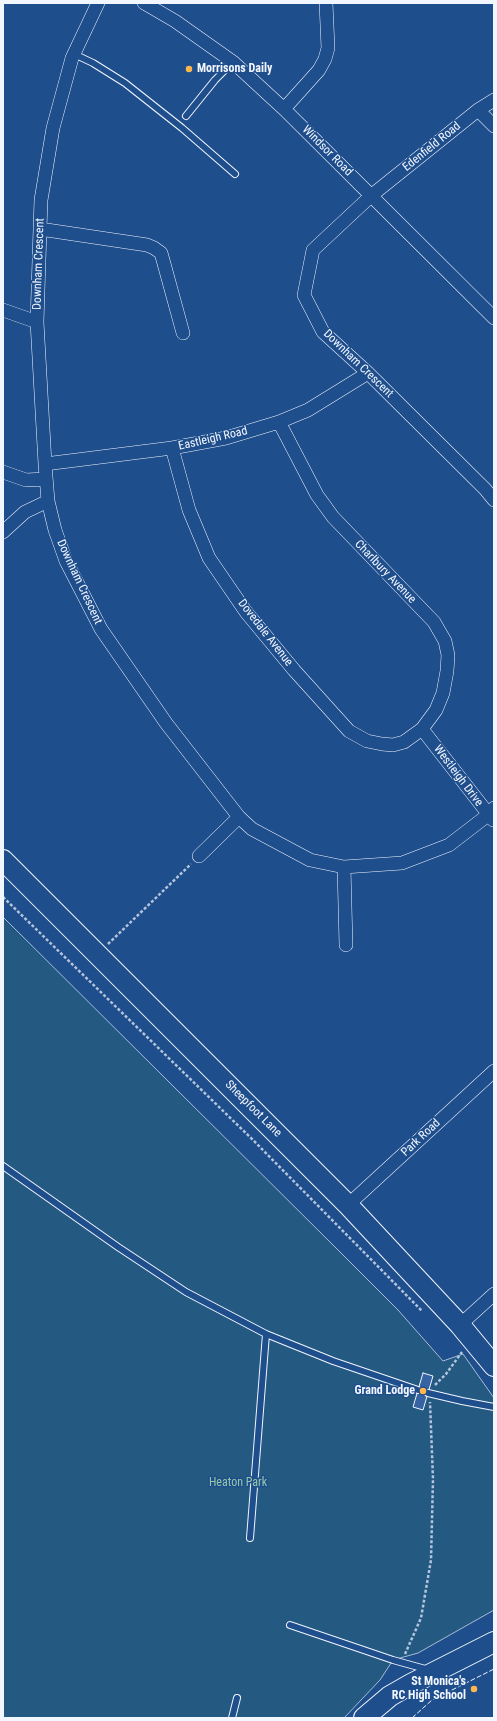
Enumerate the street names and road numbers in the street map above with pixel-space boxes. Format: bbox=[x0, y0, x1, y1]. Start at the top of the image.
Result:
street label: Edenfield Road bbox=[400, 119, 464, 175]
street label: Windsor Road bbox=[299, 123, 355, 179]
street label: Downham Crescent bbox=[30, 218, 48, 310]
street label: Downham Crescent bbox=[320, 327, 396, 401]
street label: Eastleigh Road bbox=[177, 424, 249, 454]
street label: Downham Crescent bbox=[53, 537, 105, 627]
street label: Charlbury Avenue bbox=[351, 537, 419, 607]
street label: Dovedale Avenue bbox=[234, 597, 296, 669]
street label: Westleigh Drive bbox=[430, 742, 486, 810]
street label: Sheepfoot Lane bbox=[222, 1078, 284, 1140]
street label: Park Road bbox=[398, 1116, 444, 1160]

